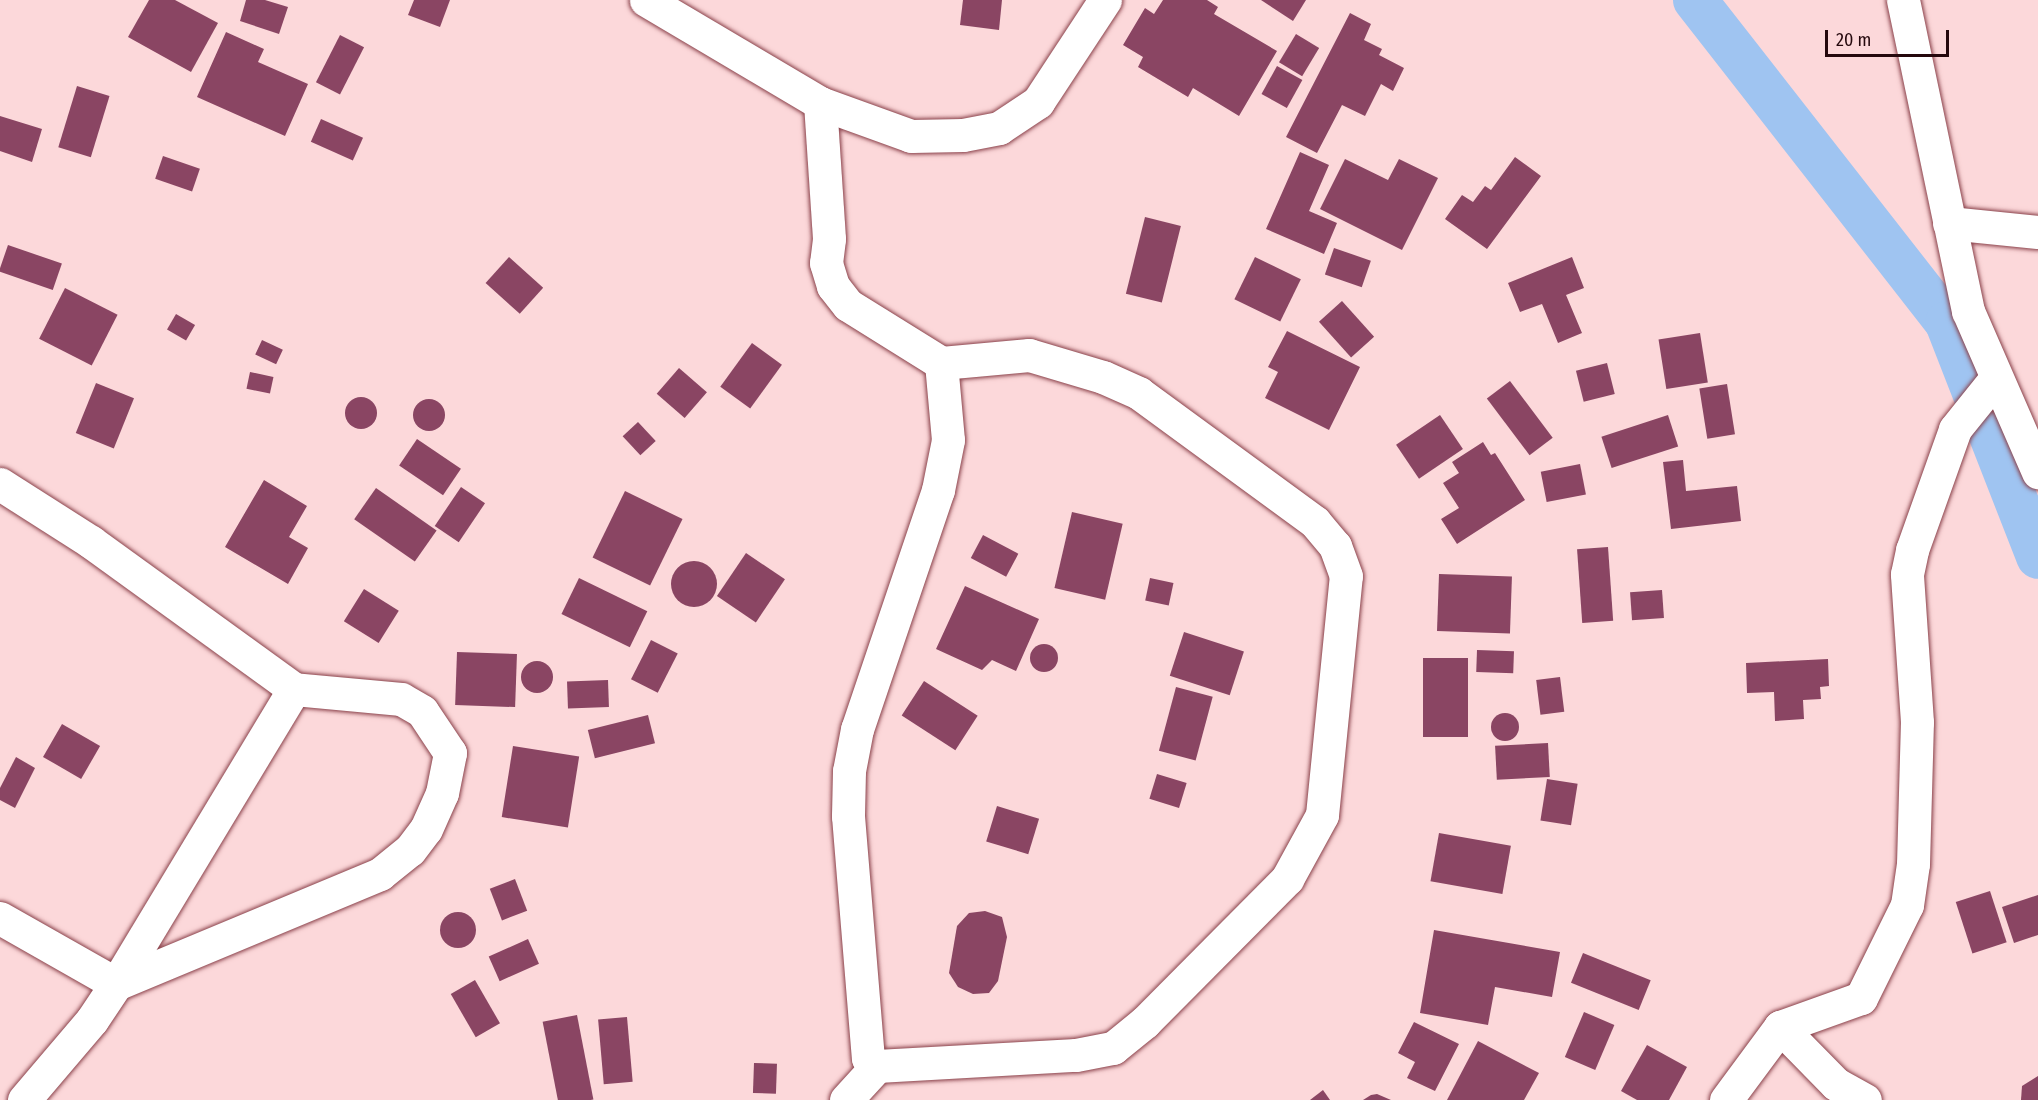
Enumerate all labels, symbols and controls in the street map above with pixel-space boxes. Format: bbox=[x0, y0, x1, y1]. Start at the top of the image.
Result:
scale bar bbox=[1828, 18, 1952, 56]
text: 20 m bbox=[1836, 29, 1871, 51]

